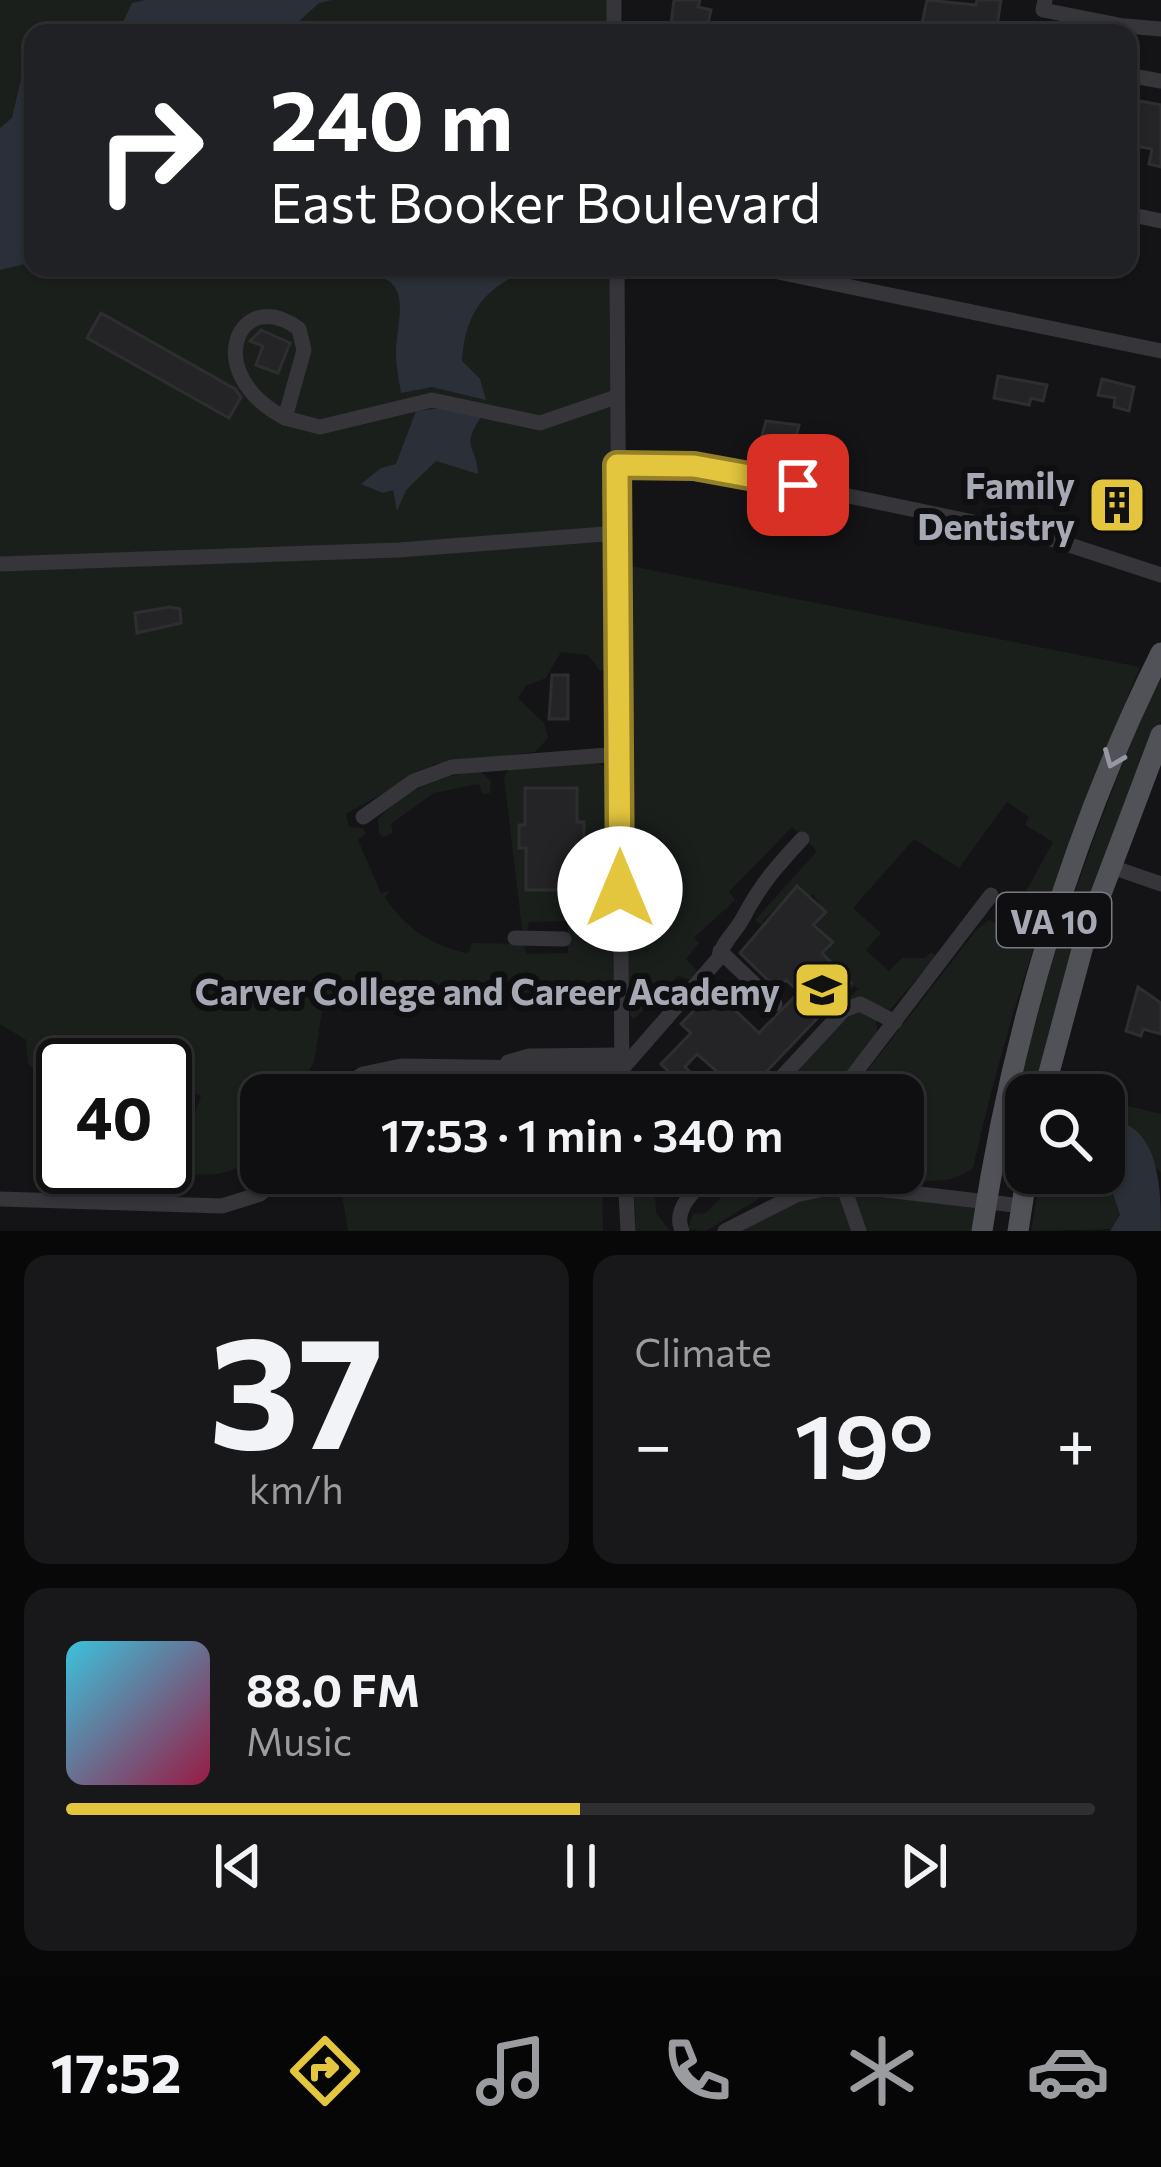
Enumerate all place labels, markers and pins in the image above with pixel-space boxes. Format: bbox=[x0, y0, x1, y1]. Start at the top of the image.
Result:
pin bbox=[747, 434, 849, 536]
place label: Family Dentistry bbox=[917, 462, 1075, 547]
building icon: Family Dentistry bbox=[1086, 474, 1148, 536]
school or university icon: Carver College and Career Academy bbox=[791, 959, 853, 1021]
place label: Carver College and Career Academy bbox=[195, 968, 780, 1012]

